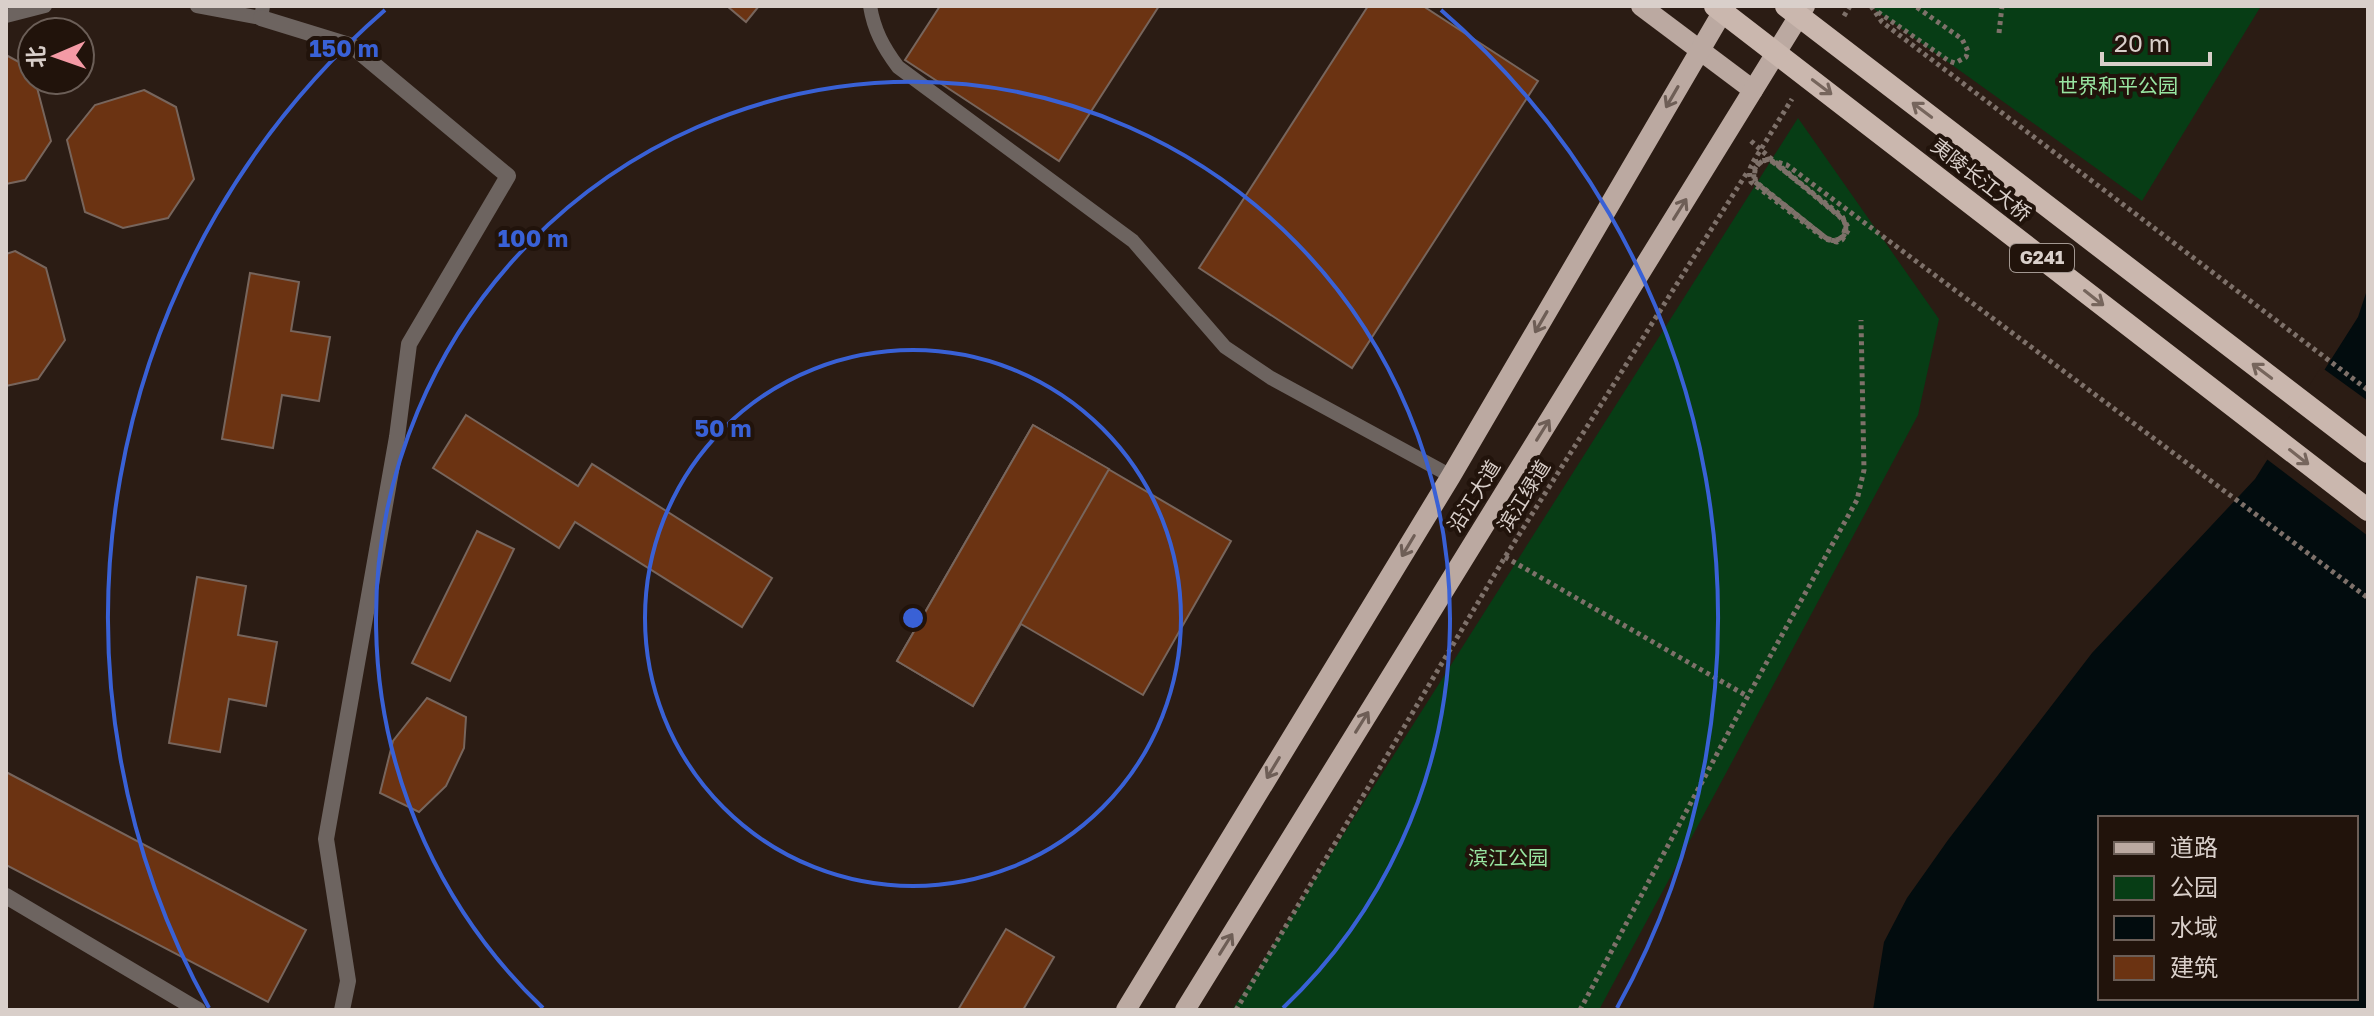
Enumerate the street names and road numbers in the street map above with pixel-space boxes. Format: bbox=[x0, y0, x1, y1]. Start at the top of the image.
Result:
street label: 夷陵长江大桥 bbox=[1927, 133, 2036, 226]
road number: G241 bbox=[2010, 244, 2074, 272]
street label: 沿江大道 bbox=[1442, 455, 1505, 536]
street label: 滨江绿道 bbox=[1492, 455, 1555, 536]

